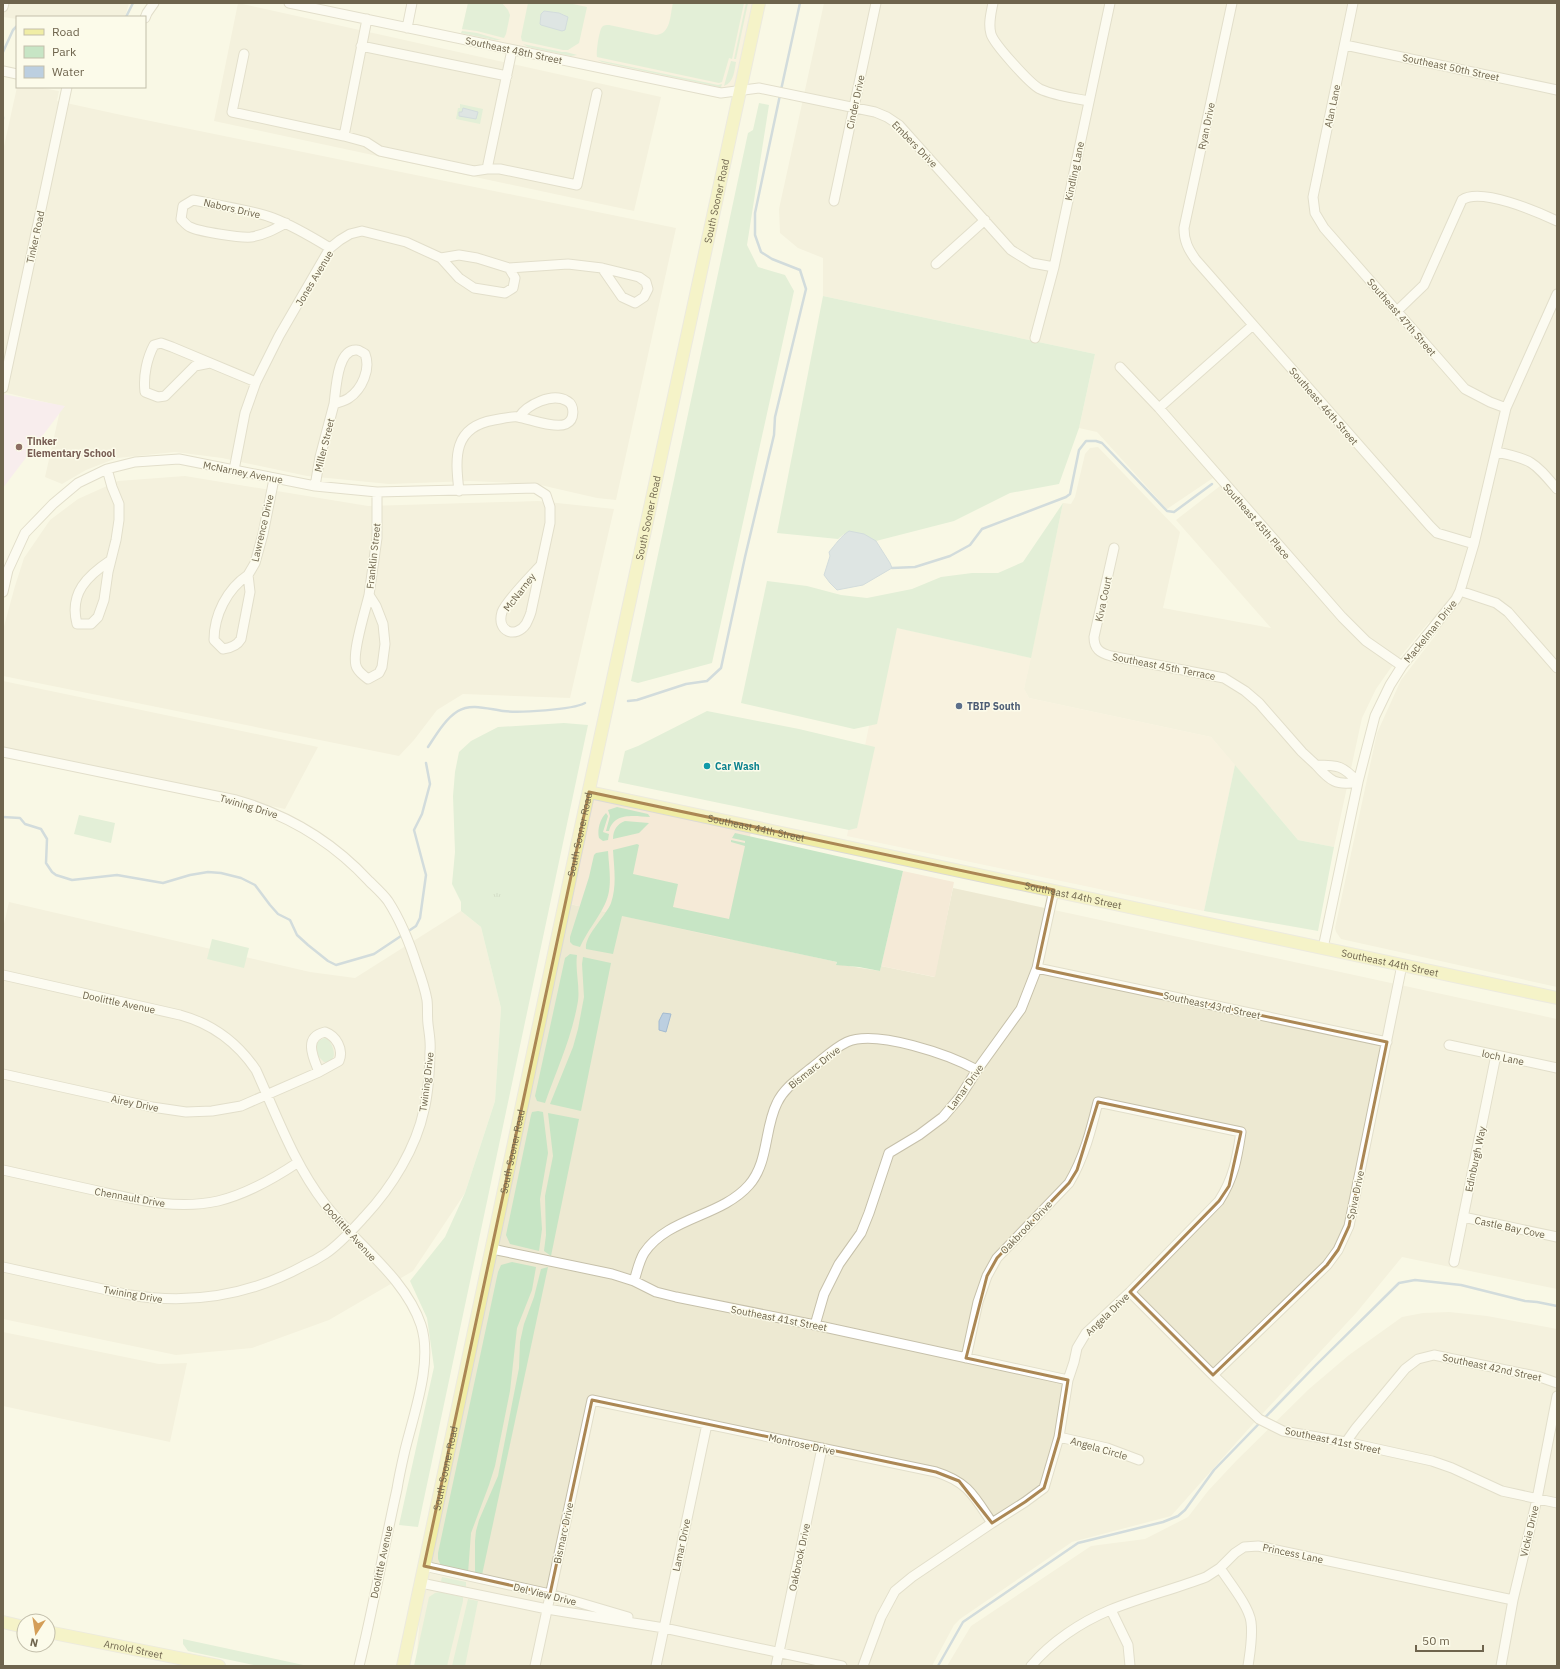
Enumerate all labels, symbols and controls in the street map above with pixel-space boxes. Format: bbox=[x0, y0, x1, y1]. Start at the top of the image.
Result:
legend bbox=[16, 16, 146, 88]
text: Road bbox=[52, 24, 80, 39]
street label: Southeast 48th Street bbox=[464, 34, 564, 67]
text: Park bbox=[52, 44, 77, 59]
street label: Southeast 50th Street bbox=[1401, 51, 1501, 84]
text: Water bbox=[52, 64, 85, 79]
street label: Cinder Drive bbox=[843, 73, 868, 130]
street label: Alan Lane bbox=[1322, 83, 1344, 129]
street label: Ryan Drive bbox=[1195, 101, 1218, 151]
street label: Embers Drive bbox=[889, 118, 940, 171]
street label: Kindling Lane bbox=[1062, 140, 1087, 202]
street label: South Sooner Road bbox=[701, 158, 732, 245]
street label: Nabors Drive bbox=[202, 196, 262, 221]
street label: Tinker Road bbox=[24, 210, 47, 265]
street label: Jones Avenue bbox=[293, 248, 336, 308]
street label: Southeast 47th Street bbox=[1364, 276, 1439, 359]
street label: Southeast 46th Street bbox=[1286, 365, 1361, 448]
street label: Miller Street bbox=[312, 416, 338, 473]
place label: Tinker Elementary School bbox=[27, 435, 115, 460]
marker: Tinker Elementary School bbox=[14, 442, 24, 452]
street label: McNarney Avenue bbox=[202, 458, 284, 487]
street label: South Sooner Road bbox=[633, 475, 664, 561]
street label: Southeast 45th Place bbox=[1220, 481, 1293, 562]
street label: Lawrence Drive bbox=[248, 493, 277, 563]
street label: Franklin Street bbox=[364, 522, 383, 590]
street label: McNarney bbox=[500, 570, 538, 614]
street label: Kiva Court bbox=[1092, 575, 1115, 623]
street label: Mackelman Drive bbox=[1401, 597, 1460, 665]
street label: Southeast 45th Terrace bbox=[1111, 650, 1217, 683]
place label: TBIP South bbox=[967, 700, 1020, 713]
marker: TBIP South bbox=[954, 701, 964, 711]
place label: Car Wash bbox=[715, 760, 760, 773]
marker: Car Wash bbox=[702, 761, 712, 771]
street label: Twining Drive bbox=[218, 791, 280, 822]
street label: South Sooner Road bbox=[565, 791, 595, 878]
street label: Southeast 44th Street bbox=[706, 811, 806, 845]
street label: Southeast 44th Street bbox=[1023, 879, 1123, 912]
street label: Southeast 44th Street bbox=[1340, 946, 1440, 980]
street label: Doolittle Avenue bbox=[81, 988, 157, 1017]
street label: Southeast 43rd Street bbox=[1162, 989, 1262, 1022]
street label: Bismarc Drive bbox=[786, 1043, 843, 1092]
street label: loch Lane bbox=[1481, 1047, 1526, 1068]
street label: Twining Drive bbox=[416, 1051, 437, 1113]
street label: Lamar Drive bbox=[944, 1061, 987, 1113]
street label: Airey Drive bbox=[110, 1092, 160, 1115]
street label: South Sooner Road bbox=[497, 1108, 528, 1195]
street label: Edinburgh Way bbox=[1462, 1125, 1489, 1193]
street label: Spiva Drive bbox=[1344, 1169, 1367, 1221]
street label: Chennault Drive bbox=[94, 1185, 167, 1210]
street label: Oakbrook Drive bbox=[998, 1198, 1055, 1257]
street label: Doolittle Avenue bbox=[320, 1200, 380, 1265]
street label: Castle Bay Cove bbox=[1473, 1214, 1547, 1241]
street label: Twining Drive bbox=[102, 1283, 164, 1306]
street label: Angela Drive bbox=[1083, 1290, 1133, 1339]
street label: Southeast 41st Street bbox=[730, 1303, 829, 1334]
street label: Southeast 42nd Street bbox=[1441, 1351, 1543, 1384]
street label: Southeast 41st Street bbox=[1284, 1424, 1383, 1457]
street label: South Sooner Road bbox=[430, 1425, 461, 1512]
street label: Montrose Drive bbox=[767, 1431, 837, 1458]
street label: Angela Circle bbox=[1069, 1434, 1129, 1463]
street label: Bismarc Drive bbox=[551, 1501, 576, 1565]
street label: Vickie Drive bbox=[1517, 1504, 1542, 1558]
street label: Lamar Drive bbox=[670, 1517, 694, 1573]
street label: Oakbrook Drive bbox=[786, 1521, 813, 1592]
street label: Doolittle Avenue bbox=[367, 1524, 396, 1600]
street label: Princess Lane bbox=[1261, 1541, 1325, 1566]
street label: Del View Drive bbox=[512, 1580, 578, 1609]
north arrow bbox=[16, 1613, 56, 1653]
scale bar bbox=[1416, 1627, 1483, 1653]
text: 50 m bbox=[1422, 1633, 1450, 1648]
text: N bbox=[29, 1635, 39, 1650]
street label: Arnold Street bbox=[103, 1637, 164, 1662]

